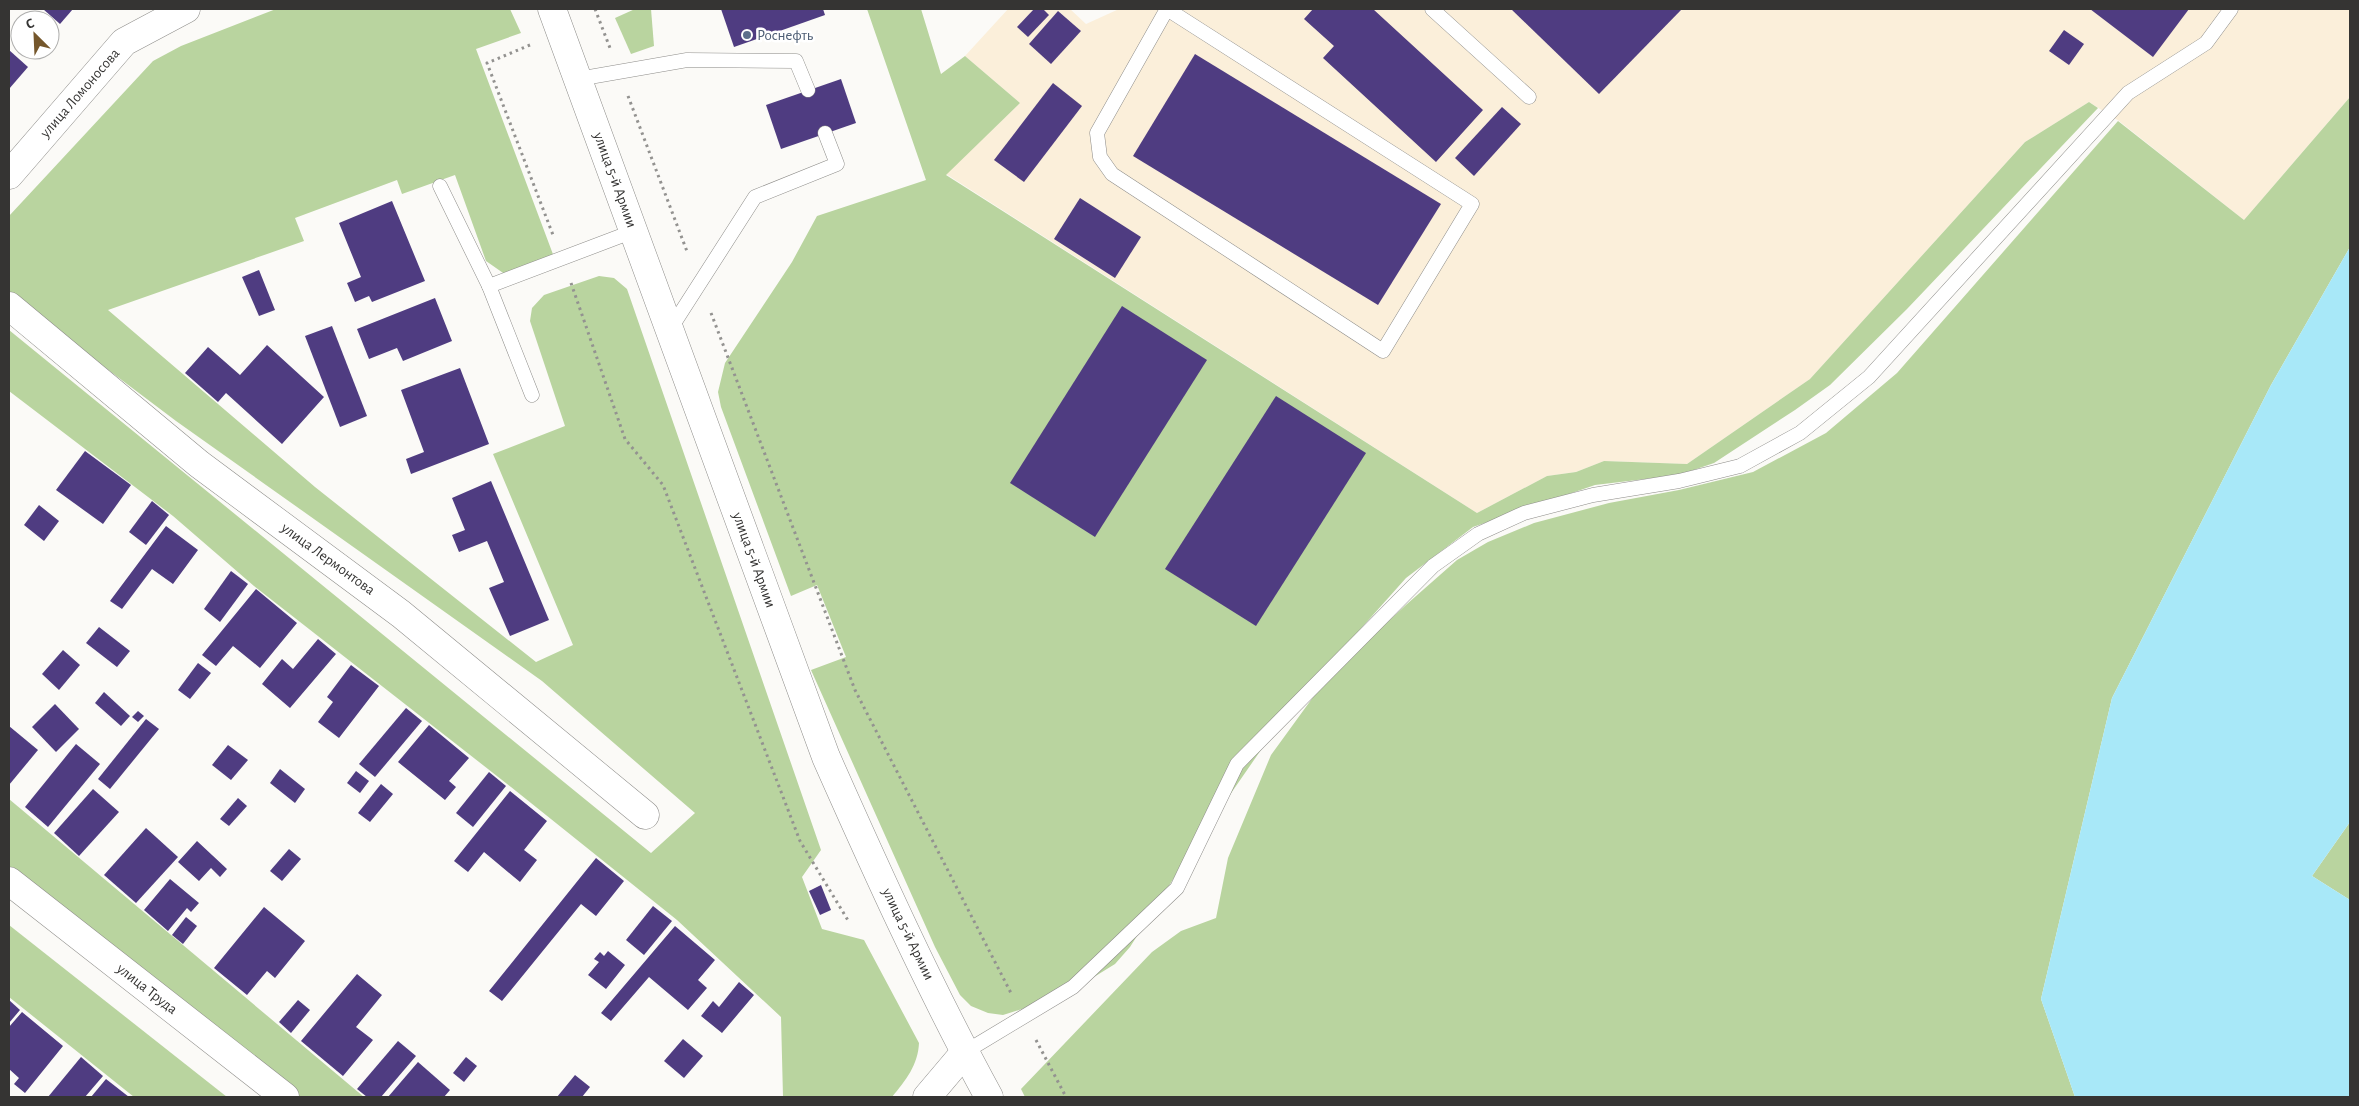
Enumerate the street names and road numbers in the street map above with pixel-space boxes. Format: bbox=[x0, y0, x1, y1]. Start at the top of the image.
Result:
street label: улица Ломоносова bbox=[37, 46, 123, 141]
street label: улица 5-й Армии bbox=[590, 129, 639, 230]
street label: улица 5-й Армии bbox=[729, 509, 778, 610]
street label: улица Лермонтова bbox=[278, 520, 378, 598]
street label: улица 5-й Армии bbox=[879, 885, 937, 982]
street label: улица Труда bbox=[113, 960, 180, 1017]

